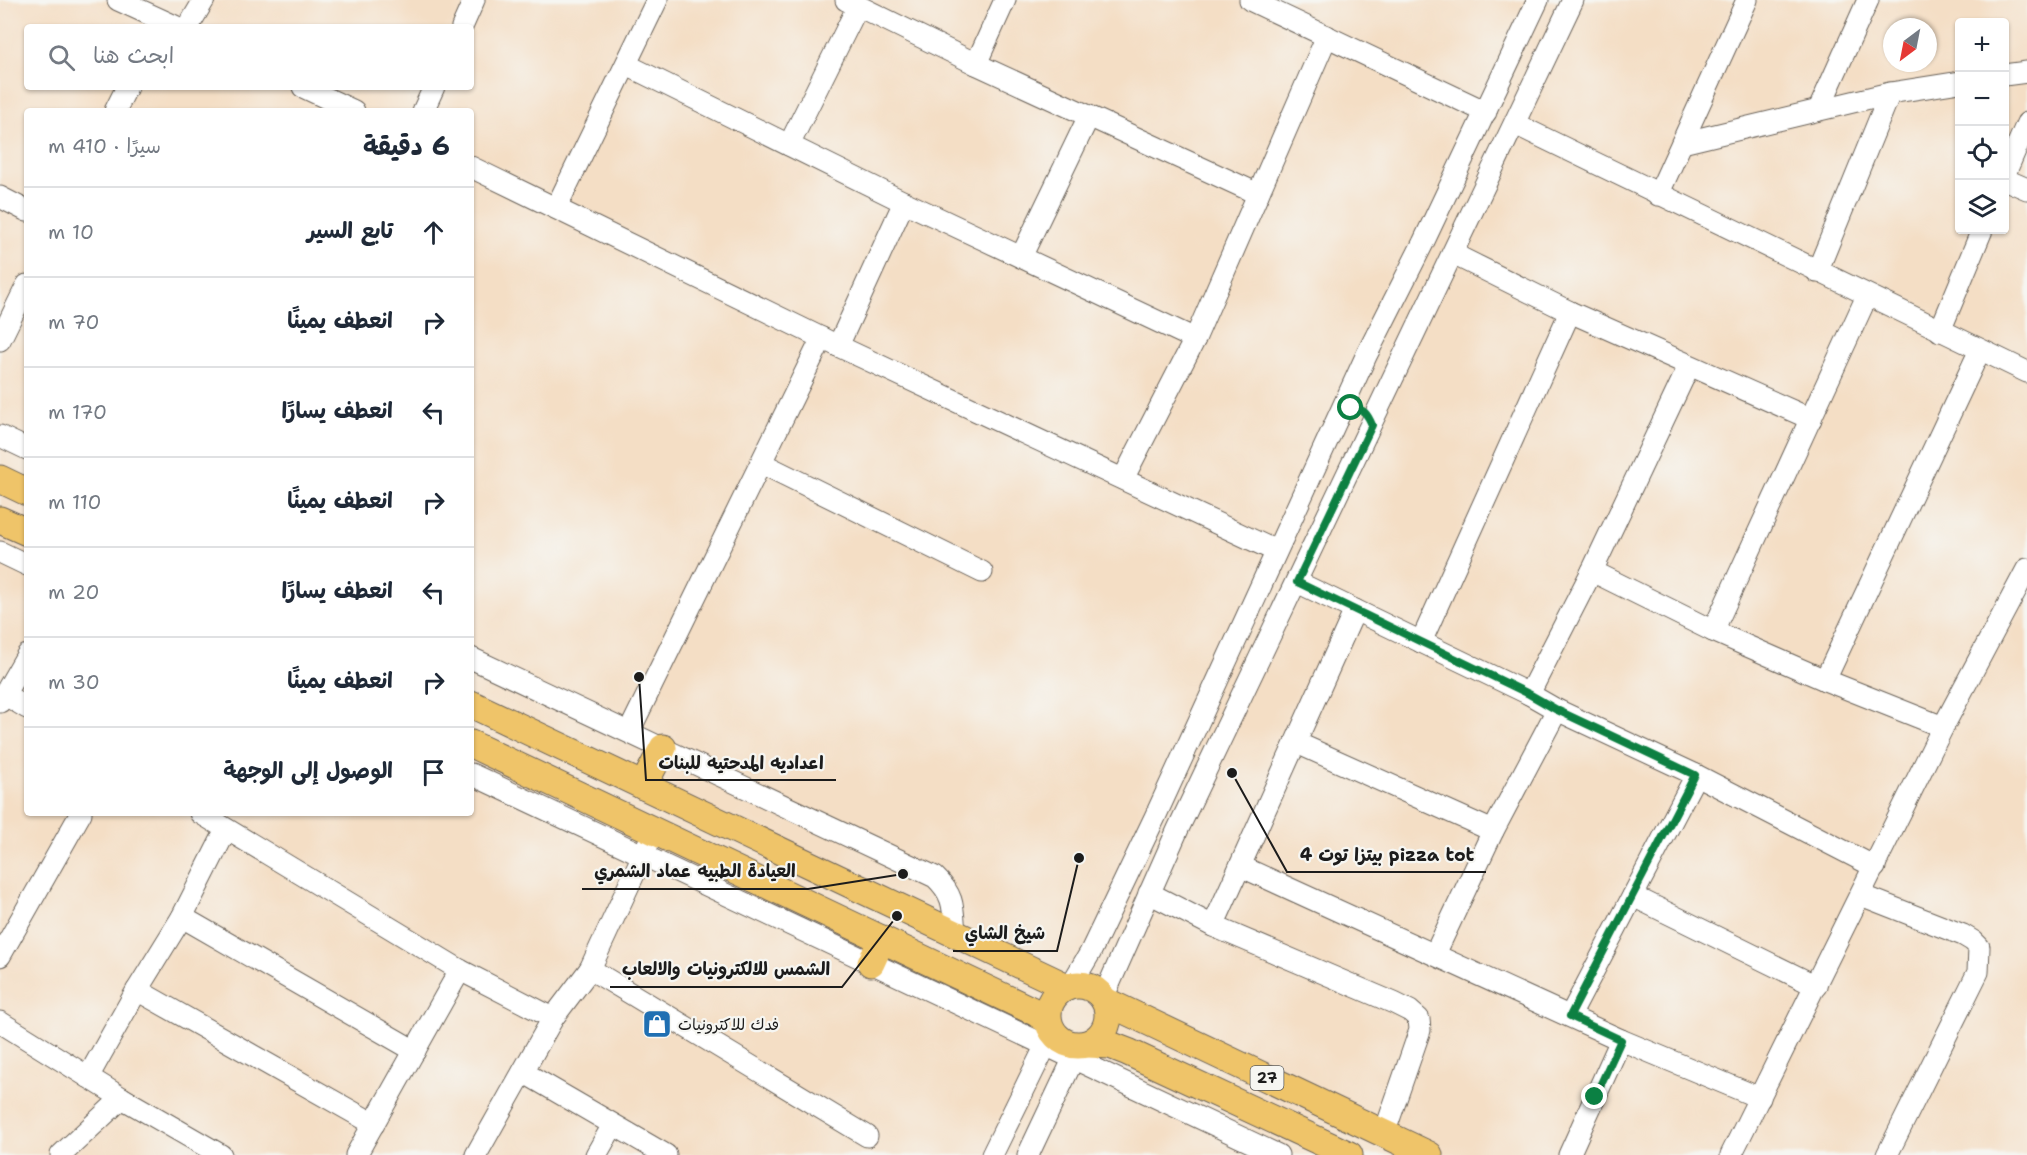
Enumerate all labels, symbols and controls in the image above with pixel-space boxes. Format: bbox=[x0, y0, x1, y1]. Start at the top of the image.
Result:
north arrow bbox=[1883, 18, 1937, 72]
map controls bbox=[1955, 18, 2009, 234]
button: + bbox=[1955, 18, 2009, 72]
search box bbox=[24, 24, 474, 90]
icon: search bbox=[45, 41, 78, 74]
text: ابحث هنا bbox=[93, 41, 174, 70]
button: − bbox=[1955, 72, 2009, 126]
button: locate bbox=[1955, 126, 2009, 180]
text: 6 دقيقة bbox=[363, 128, 450, 163]
text: سيرًا · 410 m bbox=[48, 133, 161, 159]
button: layers bbox=[1955, 180, 2009, 234]
text: تابع السير bbox=[307, 216, 393, 245]
icon: ahead bbox=[417, 216, 450, 249]
text: 10 m bbox=[48, 219, 94, 245]
text: انعطف يمينًا bbox=[287, 306, 393, 335]
icon: right bbox=[417, 306, 450, 339]
text: 70 m bbox=[48, 309, 100, 335]
route start bbox=[1337, 394, 1363, 420]
text: انعطف يسارًا bbox=[281, 396, 393, 425]
icon: left bbox=[417, 396, 450, 429]
text: 170 m bbox=[48, 399, 107, 425]
text: انعطف يمينًا bbox=[287, 486, 393, 515]
icon: right bbox=[417, 486, 450, 519]
text: 110 m bbox=[48, 489, 102, 515]
text: انعطف يسارًا bbox=[281, 576, 393, 605]
icon: left bbox=[417, 576, 450, 609]
text: 20 m bbox=[48, 579, 99, 605]
text: انعطف يمينًا bbox=[287, 666, 393, 695]
icon: right bbox=[417, 666, 450, 699]
text: 30 m bbox=[48, 669, 100, 695]
callout: اعداديه المدحتيه للبنات bbox=[646, 744, 836, 780]
text: اعداديه المدحتيه للبنات bbox=[658, 751, 824, 775]
text: الوصول إلى الوجهة bbox=[223, 756, 393, 785]
icon: arrive bbox=[417, 756, 450, 789]
callout: بيتزا توت 4 pizza tot bbox=[1287, 836, 1486, 872]
text: بيتزا توت 4 pizza tot bbox=[1300, 843, 1475, 867]
callout: العيادة الطبيه عماد الشمري bbox=[582, 853, 808, 889]
text: العيادة الطبيه عماد الشمري bbox=[594, 859, 796, 885]
callout: شيخ الشاي bbox=[953, 915, 1057, 951]
text: شيخ الشاي bbox=[965, 921, 1045, 947]
callout: الشمس للالكترونيات والالعاب bbox=[610, 951, 842, 987]
text: الشمس للالكترونيات والالعاب bbox=[622, 957, 830, 981]
shop icon: فدك للاكترونيات bbox=[641, 1008, 673, 1040]
place label: فدك للاكترونيات bbox=[678, 1014, 779, 1035]
road number: 27 bbox=[1250, 1066, 1284, 1090]
route end bbox=[1581, 1083, 1607, 1109]

